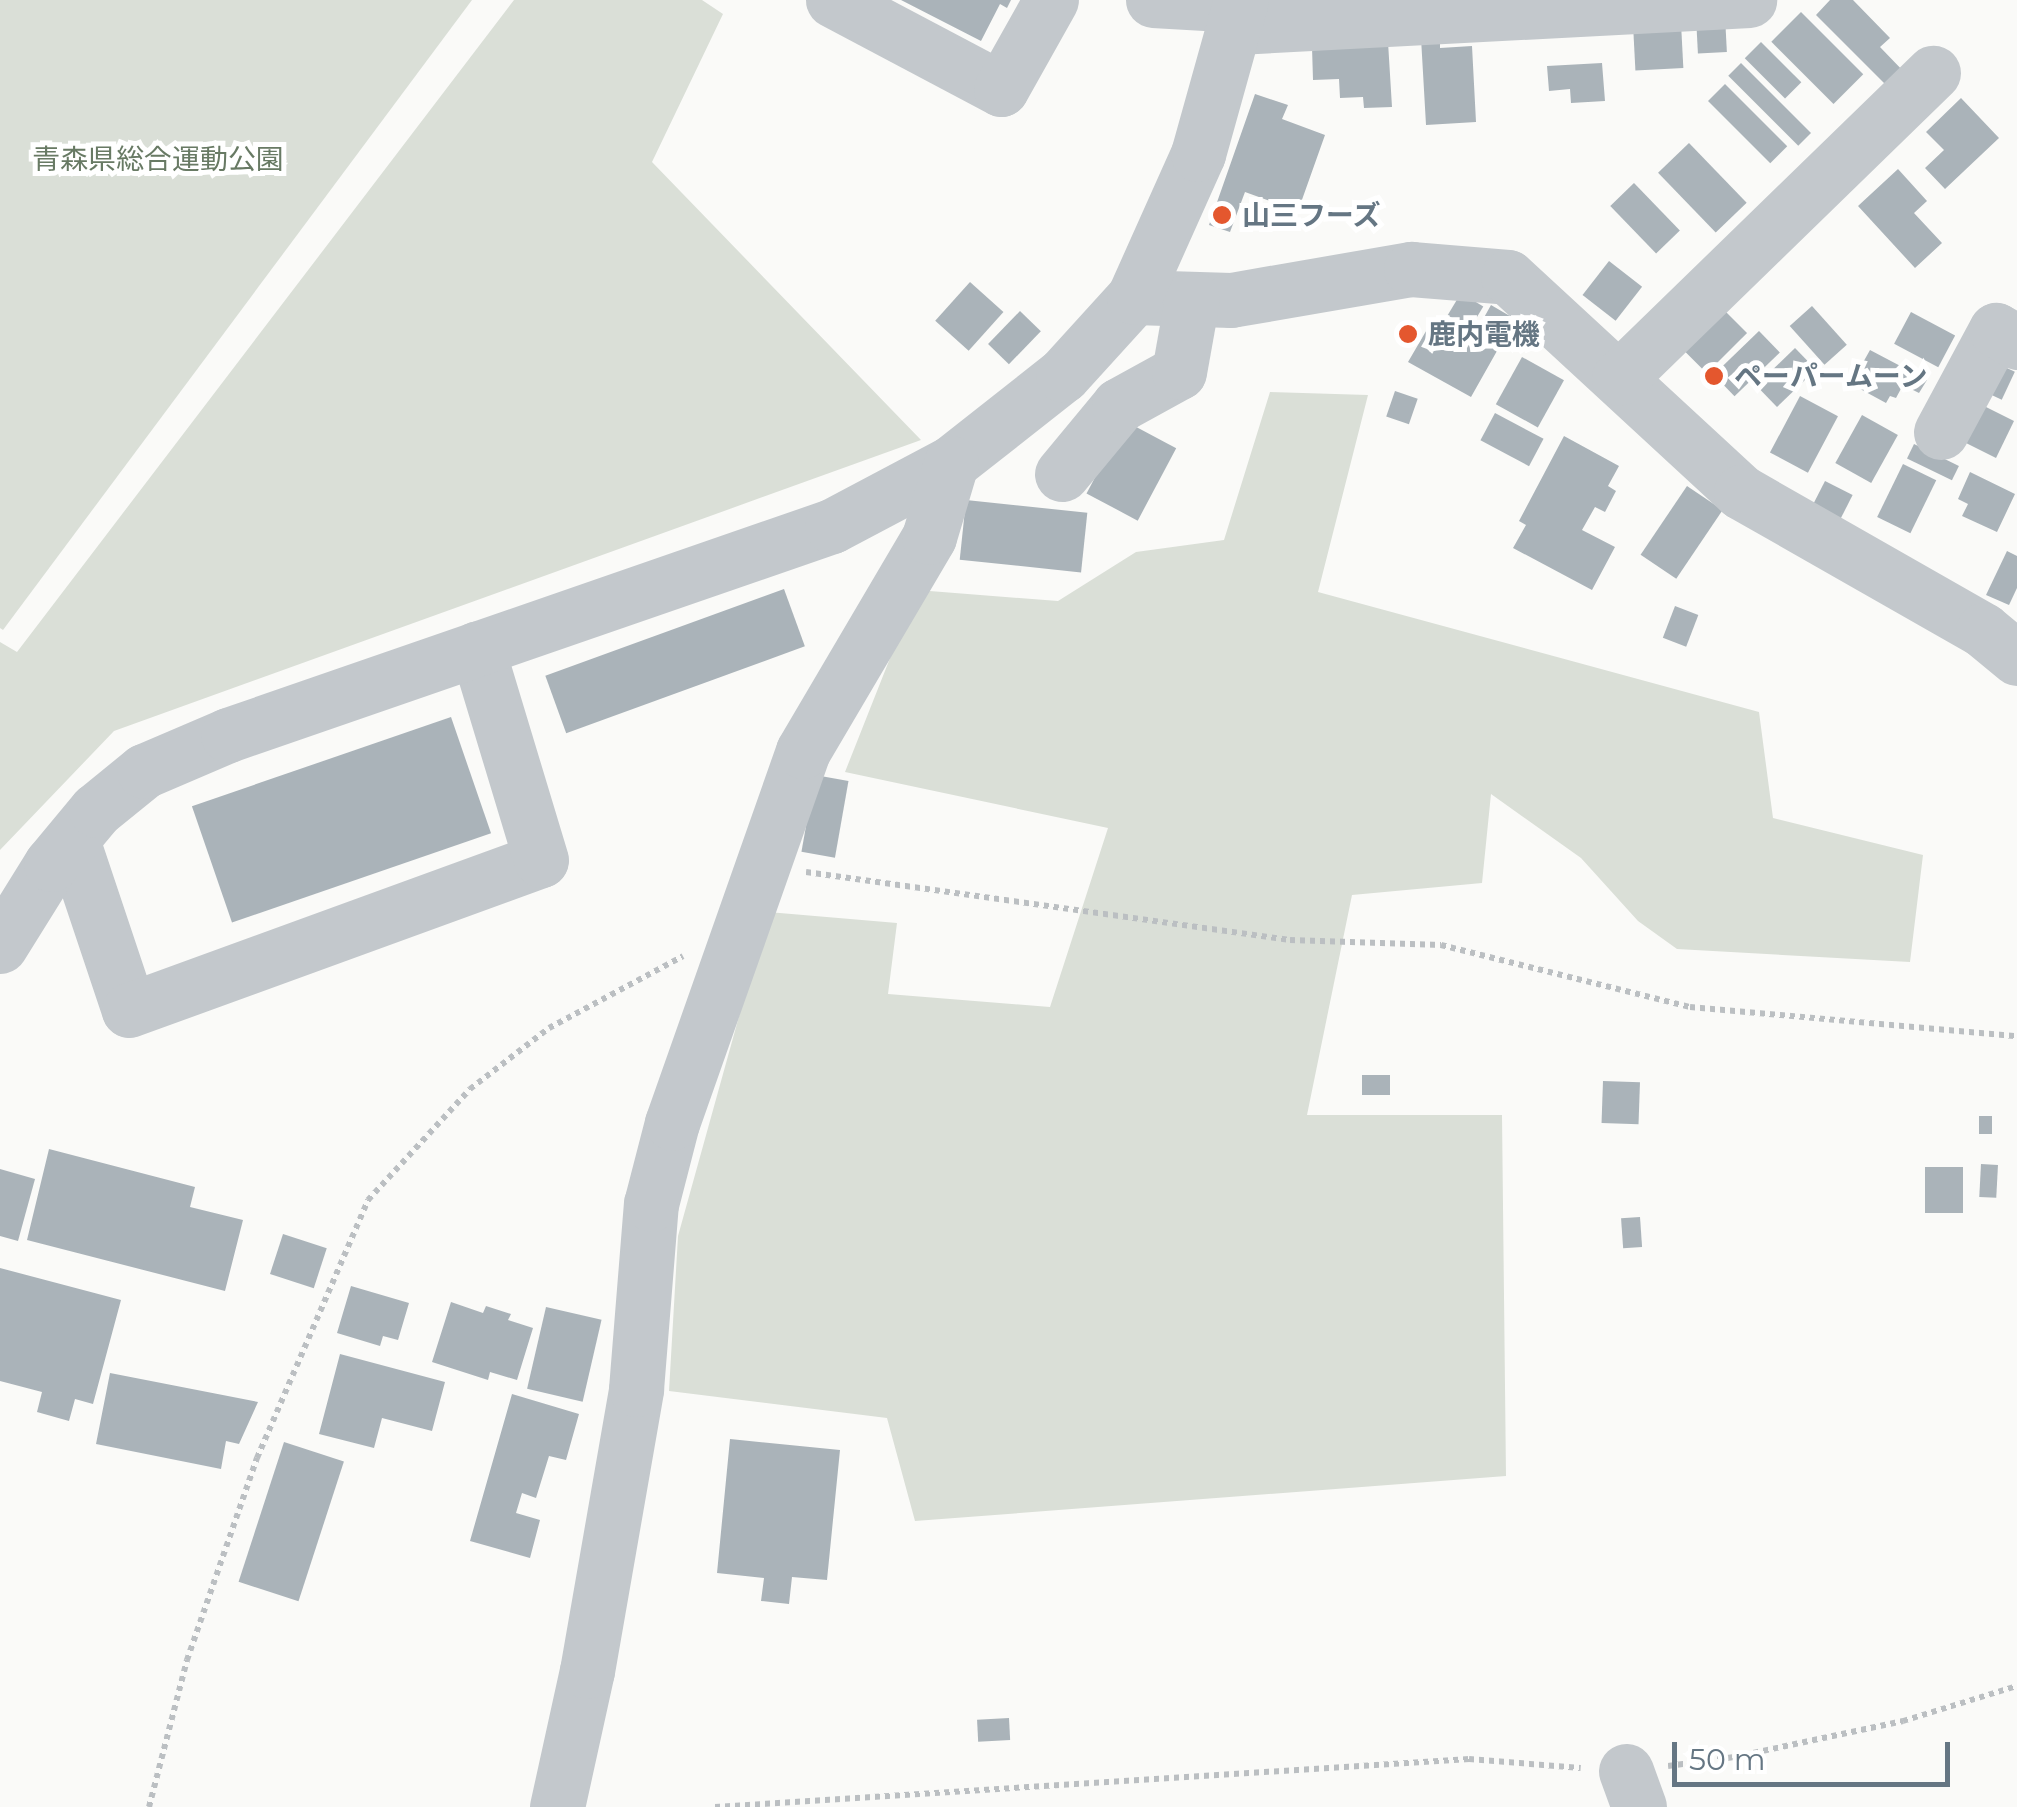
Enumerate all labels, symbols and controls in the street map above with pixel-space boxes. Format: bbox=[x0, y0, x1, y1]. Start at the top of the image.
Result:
park label: 青森県総合運動公園 bbox=[32, 142, 284, 176]
place label: 山三フーズ bbox=[1242, 198, 1382, 232]
marker: 山三フーズ bbox=[1211, 204, 1233, 226]
place label: 鹿内電機 bbox=[1428, 317, 1540, 351]
marker: 鹿内電機 bbox=[1397, 323, 1419, 345]
place label: ペーパームーン bbox=[1734, 359, 1930, 393]
marker: ペーパームーン bbox=[1703, 365, 1725, 387]
scale bar bbox=[1677, 1722, 1954, 1784]
text: 50 m bbox=[1689, 1741, 1766, 1778]

